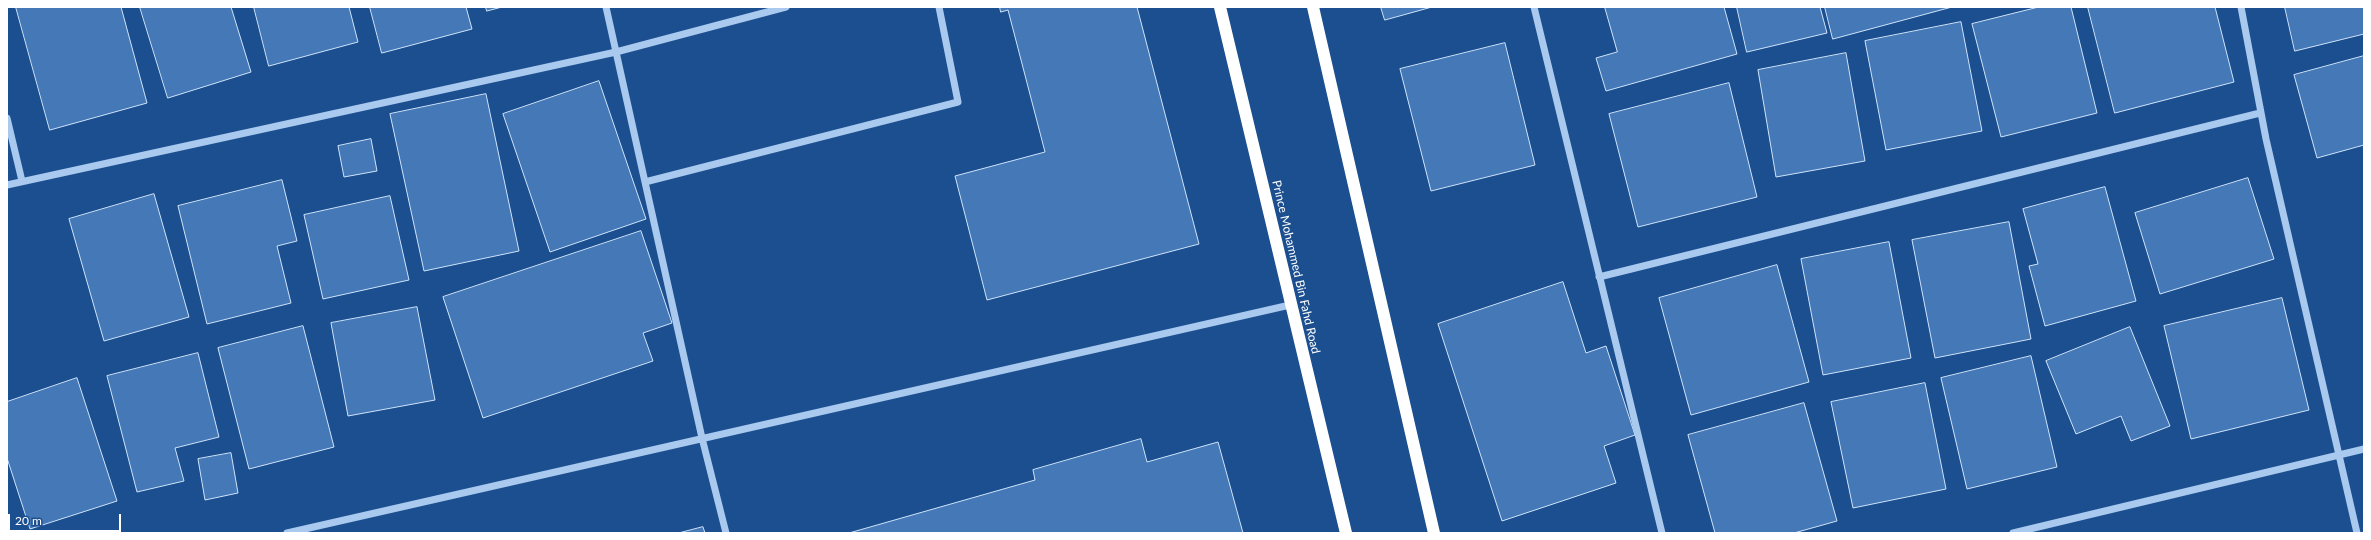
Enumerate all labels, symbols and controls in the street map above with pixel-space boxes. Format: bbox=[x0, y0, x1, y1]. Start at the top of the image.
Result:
street label: Prince Mohammed Bin Fahd Road bbox=[1269, 179, 1323, 355]
scale bar bbox=[10, 506, 123, 532]
text: 20 m bbox=[15, 513, 42, 528]

